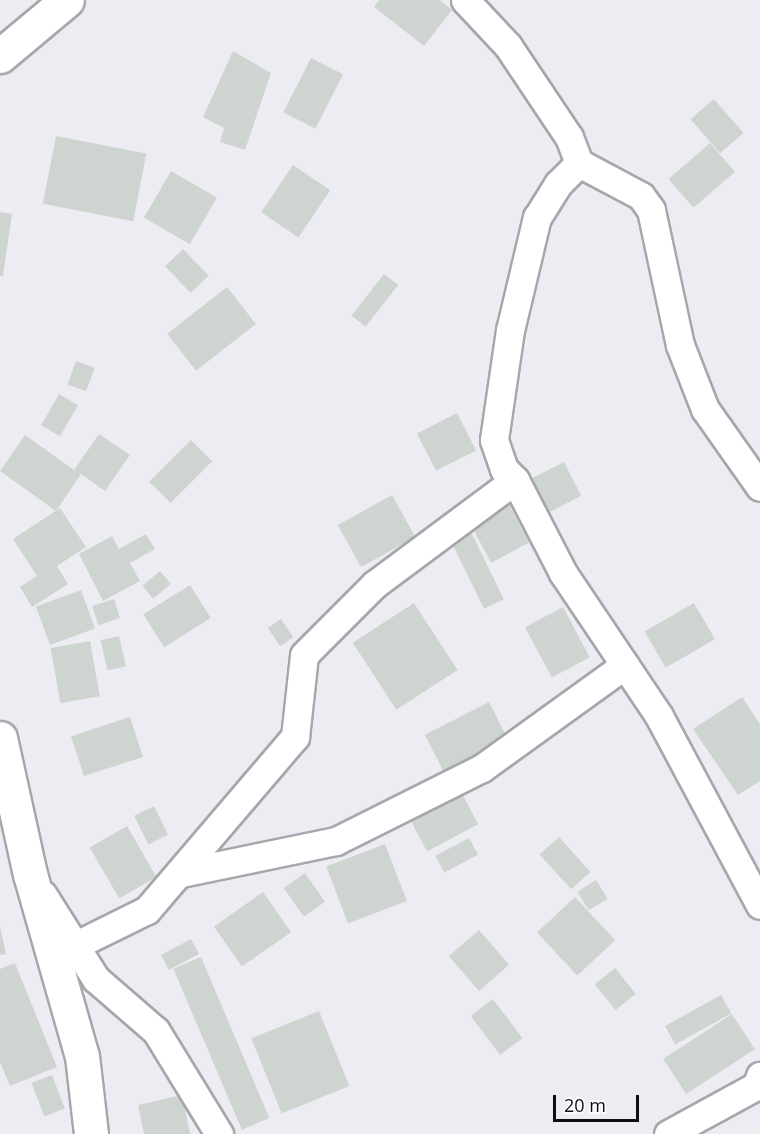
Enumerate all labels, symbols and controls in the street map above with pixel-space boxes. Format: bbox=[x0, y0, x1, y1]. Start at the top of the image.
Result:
scale bar bbox=[556, 1083, 642, 1121]
text: 20 m bbox=[564, 1093, 606, 1117]

